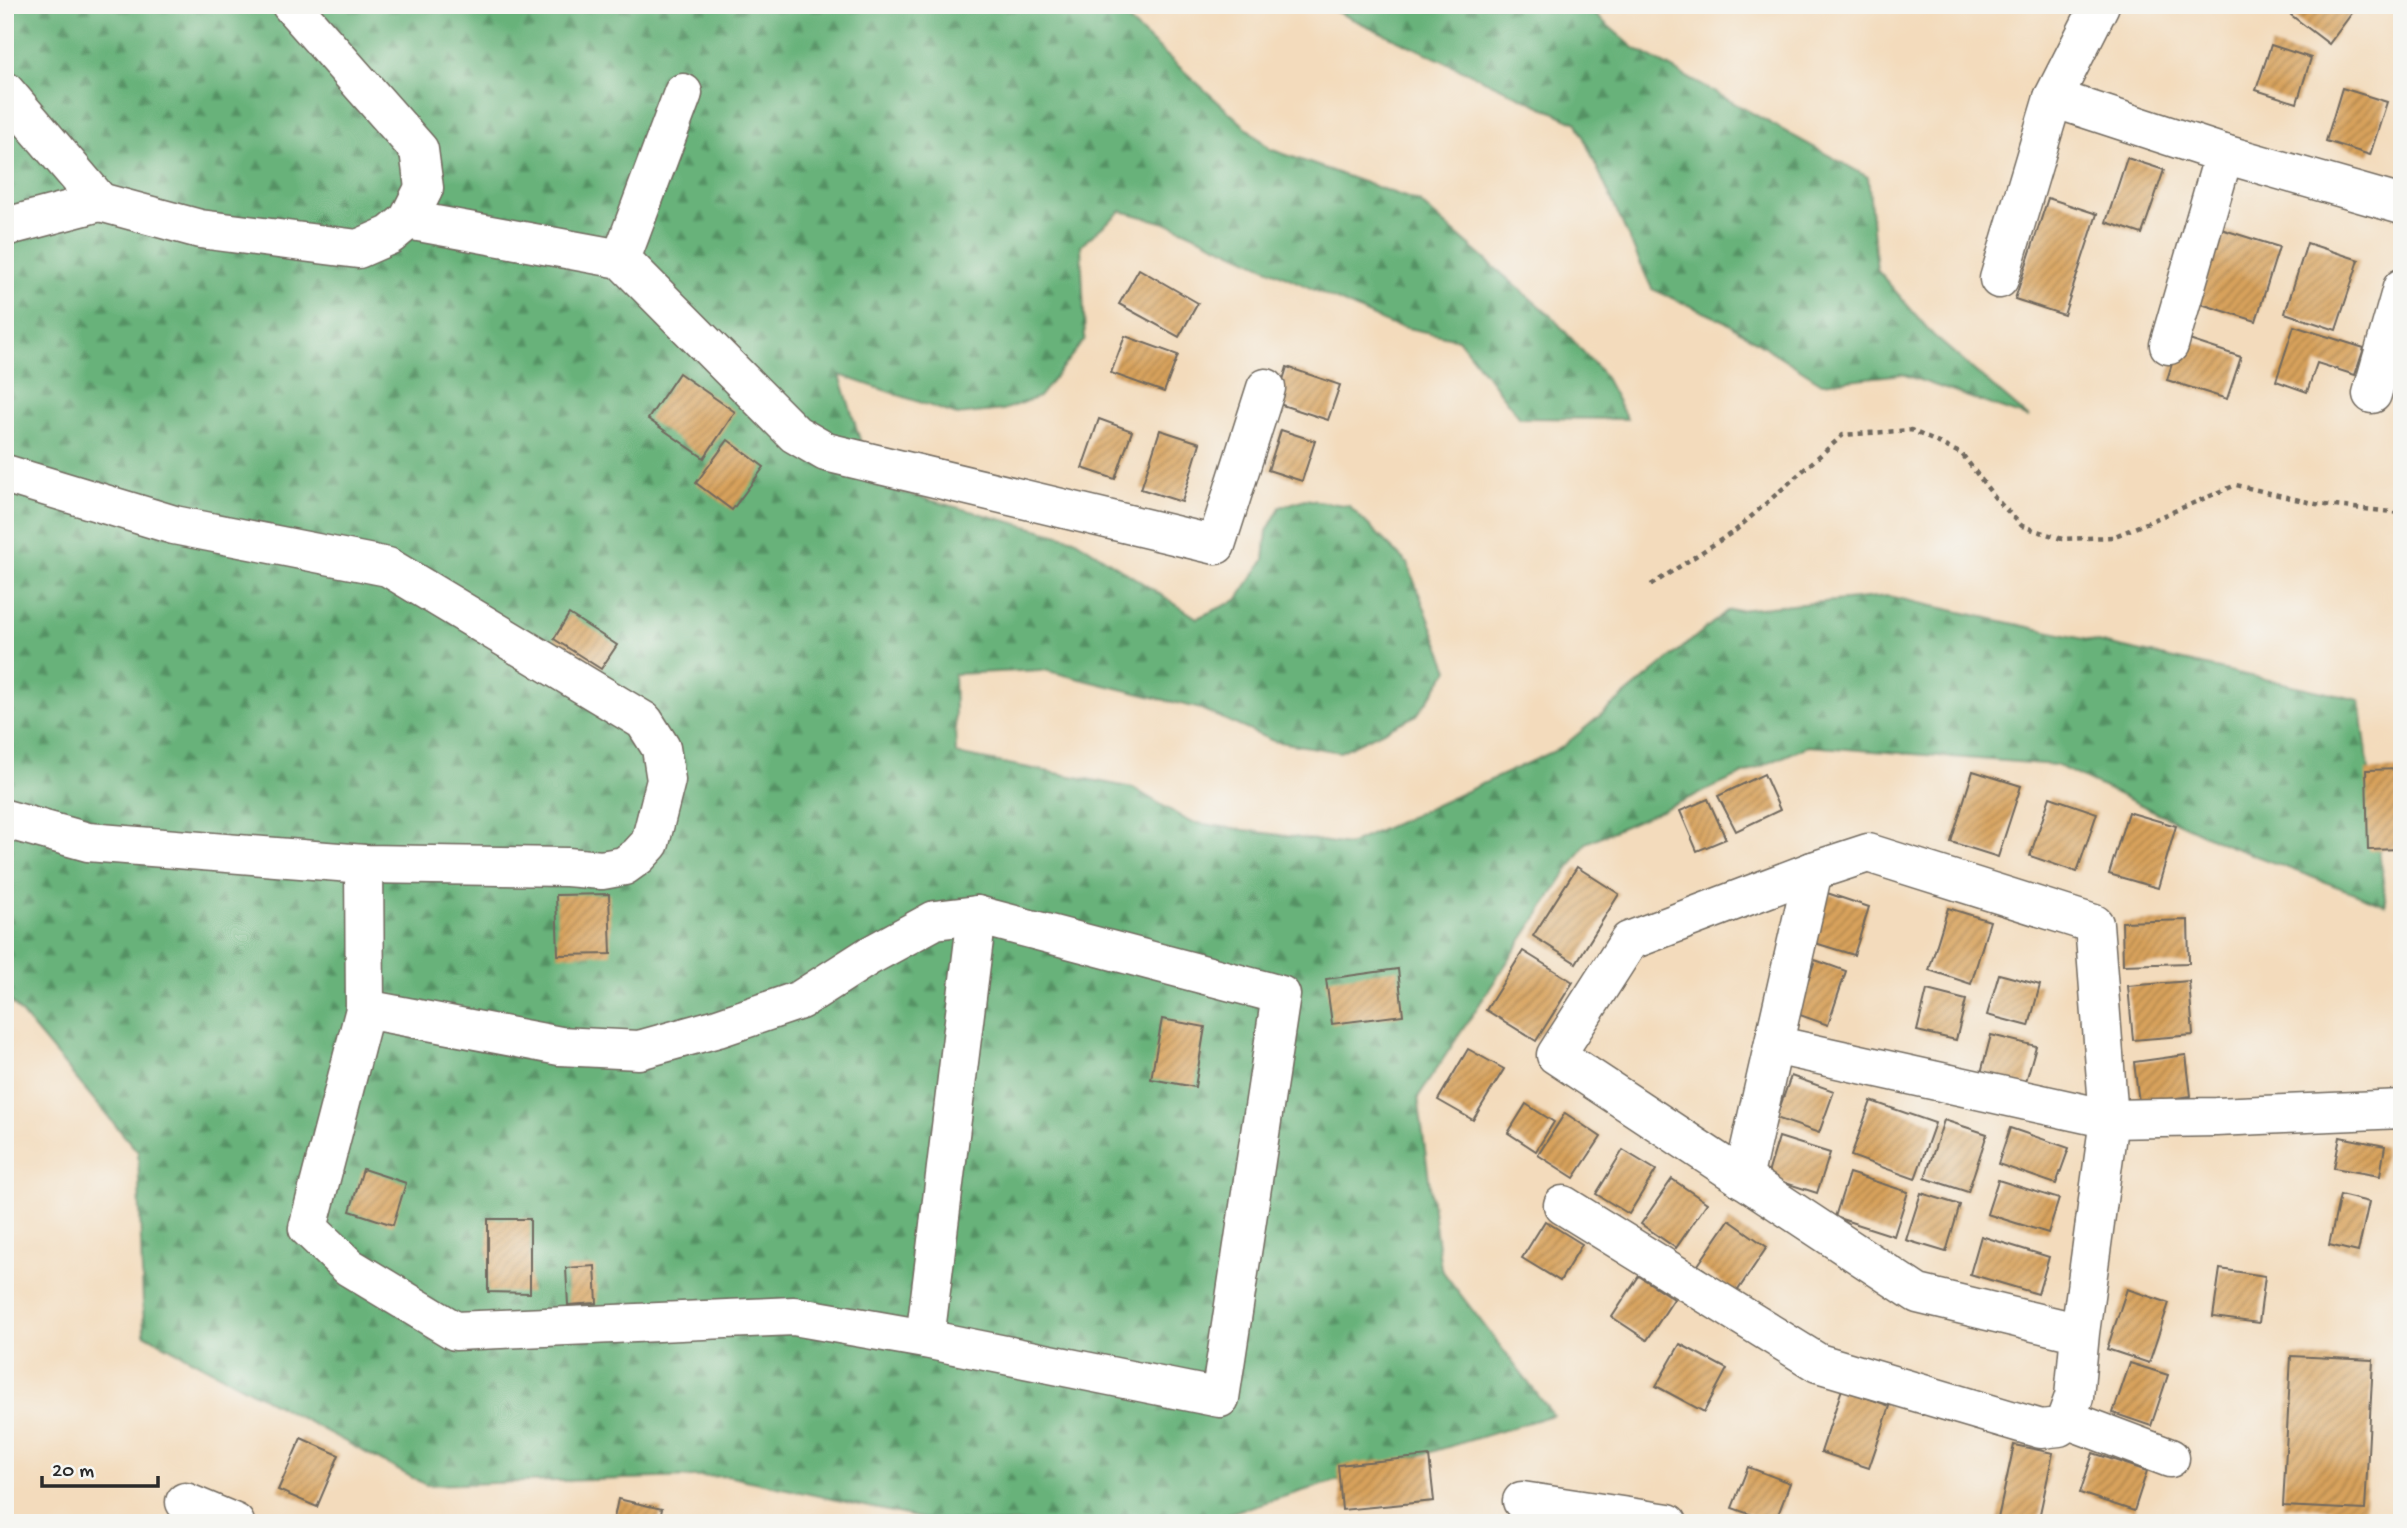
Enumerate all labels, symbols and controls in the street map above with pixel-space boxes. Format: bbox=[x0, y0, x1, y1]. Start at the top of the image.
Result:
scale bar bbox=[42, 1444, 158, 1488]
text: 20 m bbox=[52, 1460, 94, 1485]

